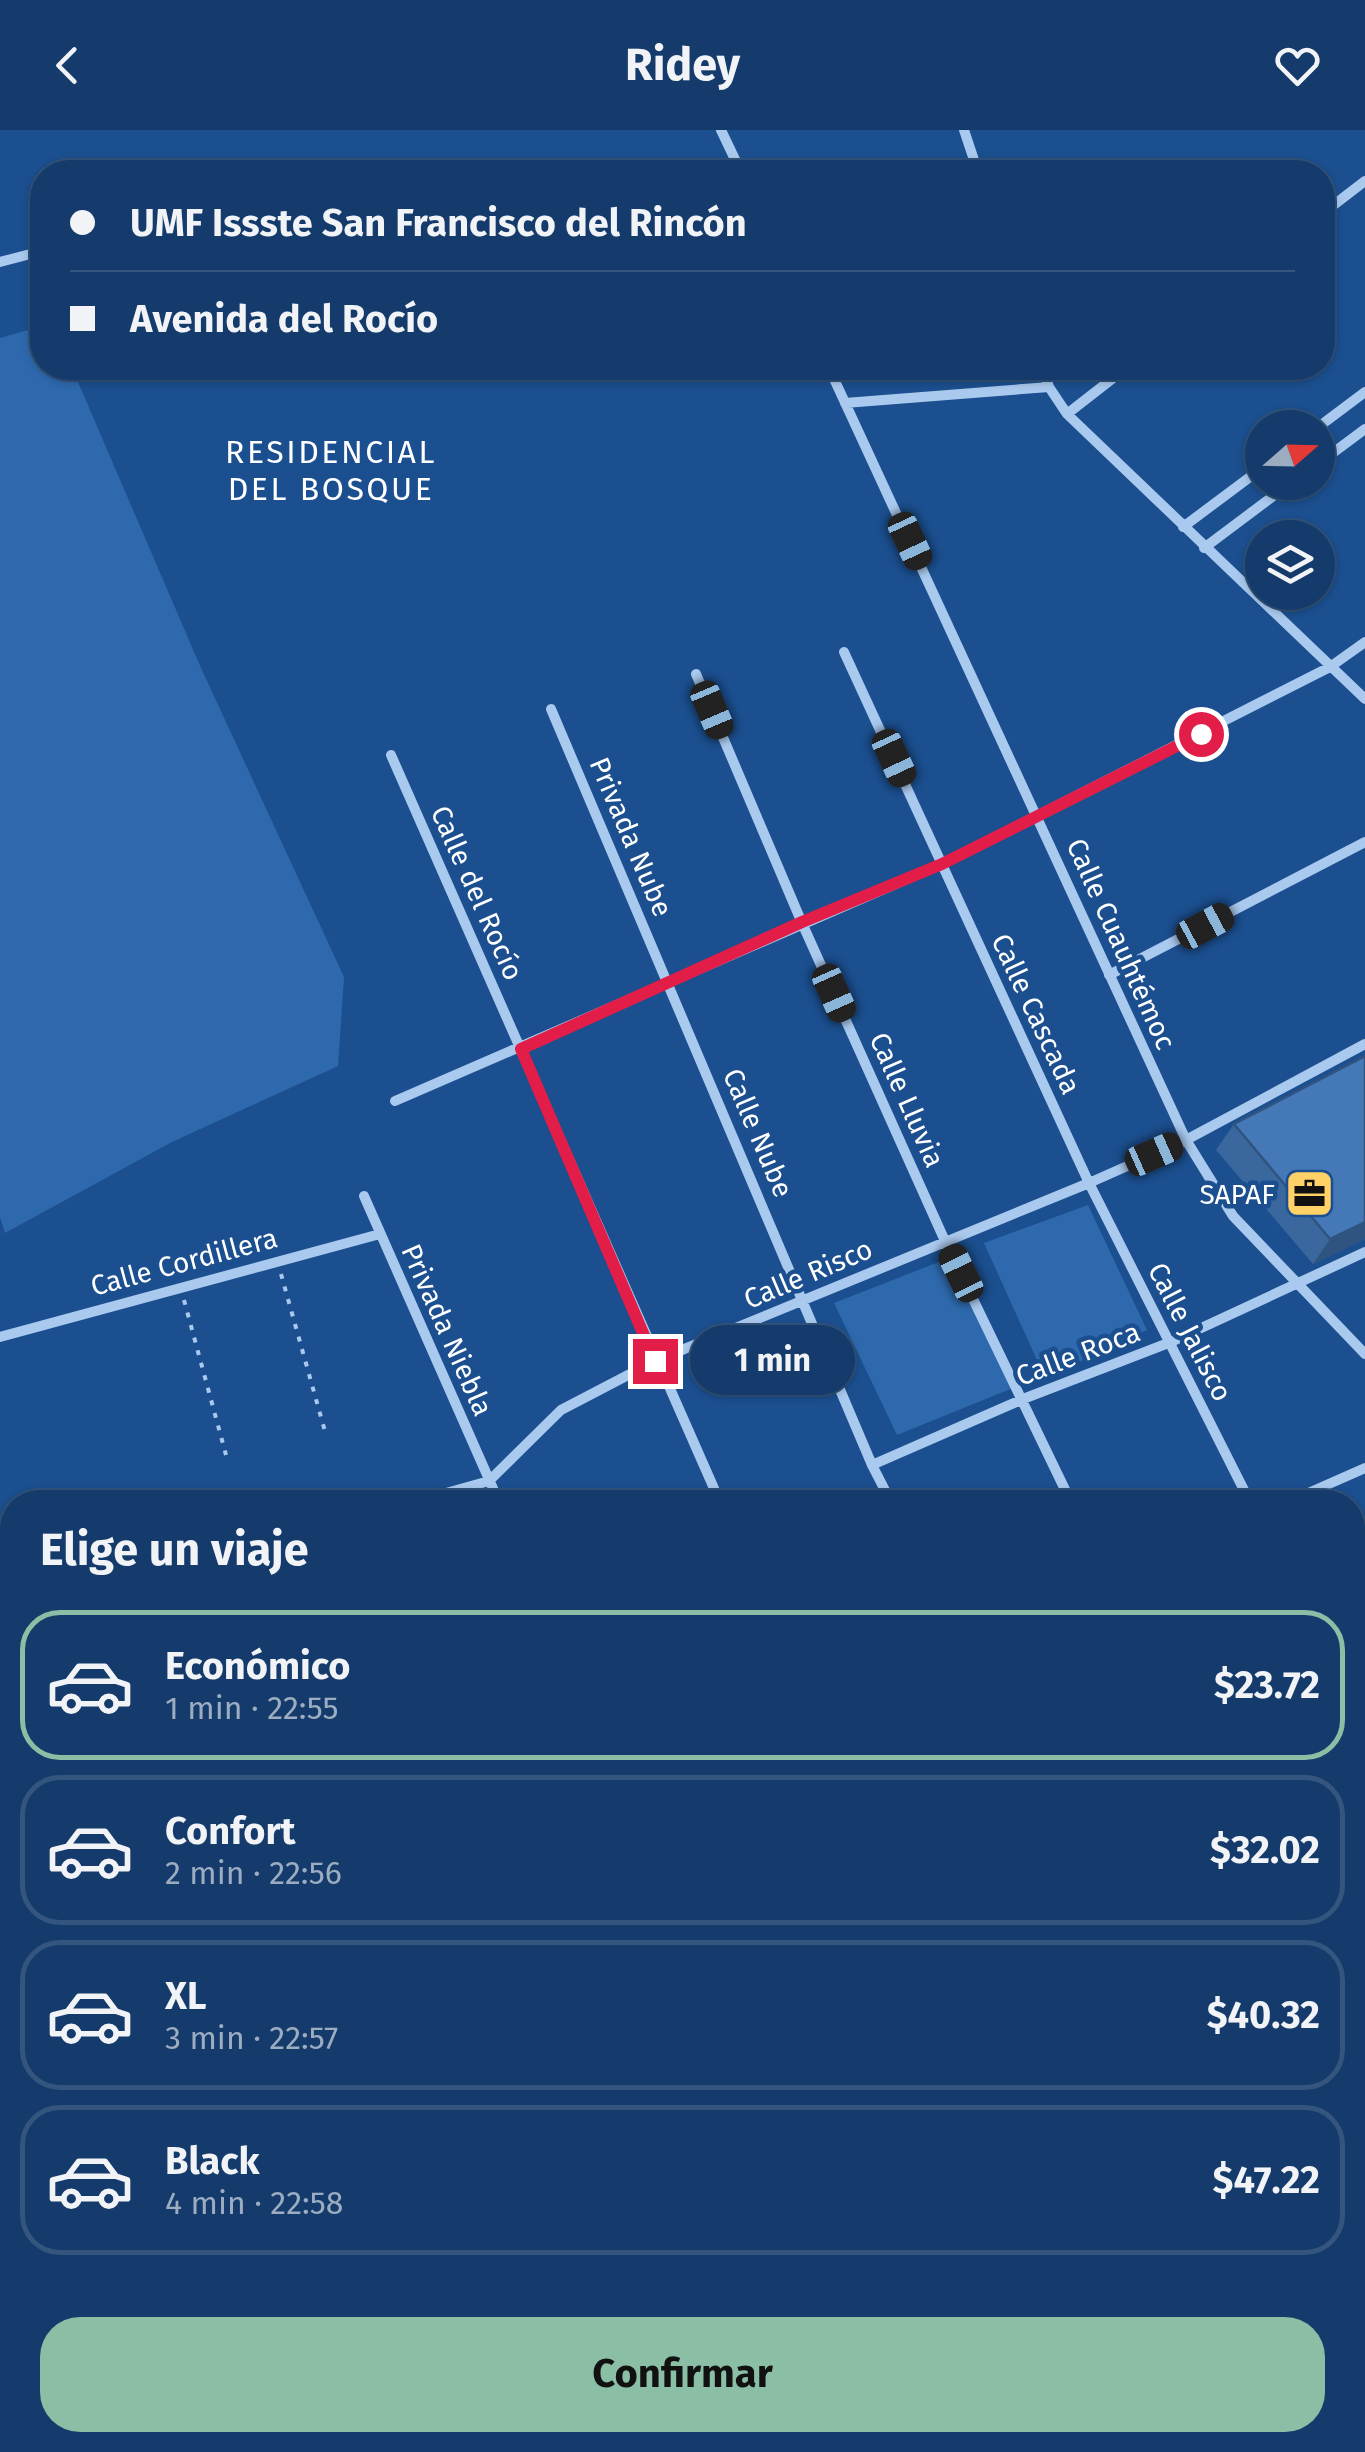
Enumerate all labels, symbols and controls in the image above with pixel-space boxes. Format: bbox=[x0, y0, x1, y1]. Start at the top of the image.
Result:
icon: back bbox=[40, 38, 95, 93]
text: Ridey bbox=[625, 38, 740, 92]
icon: heart bbox=[1270, 38, 1325, 93]
text: UMF Issste San Francisco del Rincón bbox=[130, 200, 747, 246]
text: Avenida del Rocío bbox=[130, 296, 438, 342]
north arrow bbox=[1245, 410, 1335, 500]
map controls bbox=[1245, 410, 1335, 610]
district label: RESIDENCIAL DEL BOSQUE bbox=[225, 433, 437, 508]
car bbox=[884, 507, 936, 575]
button: layers bbox=[1245, 520, 1335, 610]
car bbox=[686, 677, 738, 743]
route start bbox=[1179, 712, 1224, 757]
car bbox=[868, 724, 920, 792]
street label: Privada Nube bbox=[583, 752, 679, 922]
street label: Calle del Rocío bbox=[424, 801, 530, 985]
street label: Calle Cuauhtémoc bbox=[1060, 833, 1182, 1055]
car bbox=[1171, 899, 1239, 953]
street label: Calle Cascada bbox=[984, 929, 1088, 1099]
car bbox=[808, 959, 860, 1027]
street label: Calle Lluvia bbox=[863, 1027, 951, 1173]
street label: Calle Nube bbox=[716, 1064, 800, 1202]
car bbox=[1120, 1128, 1188, 1180]
office icon: SAPAF bbox=[1284, 1168, 1336, 1220]
place label: SAPAF bbox=[1199, 1178, 1275, 1211]
street label: Calle Cordillera bbox=[87, 1221, 281, 1303]
street label: Calle Risco bbox=[739, 1232, 877, 1316]
street label: Privada Niebla bbox=[394, 1239, 500, 1421]
car bbox=[934, 1239, 988, 1307]
street label: Calle Jalisco bbox=[1141, 1257, 1239, 1407]
street label: Calle Roca bbox=[1011, 1315, 1145, 1393]
callout: 1 min bbox=[690, 1326, 855, 1396]
route end bbox=[633, 1339, 678, 1384]
text: 1 min bbox=[734, 1341, 811, 1379]
text: Elige un viaje bbox=[40, 1523, 308, 1577]
icon: car bbox=[45, 1640, 135, 1730]
text: Económico bbox=[165, 1643, 350, 1689]
text: $23.72 bbox=[1214, 1662, 1320, 1708]
text: 1 min · 22:55 bbox=[165, 1689, 339, 1727]
icon: car bbox=[45, 1805, 135, 1895]
text: Confort bbox=[165, 1808, 295, 1854]
text: $32.02 bbox=[1210, 1827, 1320, 1873]
text: 2 min · 22:56 bbox=[165, 1854, 342, 1892]
icon: car bbox=[45, 1970, 135, 2060]
text: XL bbox=[165, 1973, 207, 2019]
text: $40.32 bbox=[1207, 1992, 1320, 2038]
text: 3 min · 22:57 bbox=[165, 2019, 338, 2057]
icon: car bbox=[45, 2135, 135, 2225]
text: Black bbox=[165, 2138, 260, 2184]
text: $47.22 bbox=[1213, 2157, 1320, 2203]
text: 4 min · 22:58 bbox=[165, 2184, 344, 2222]
button: Confirmar bbox=[40, 2317, 1325, 2432]

